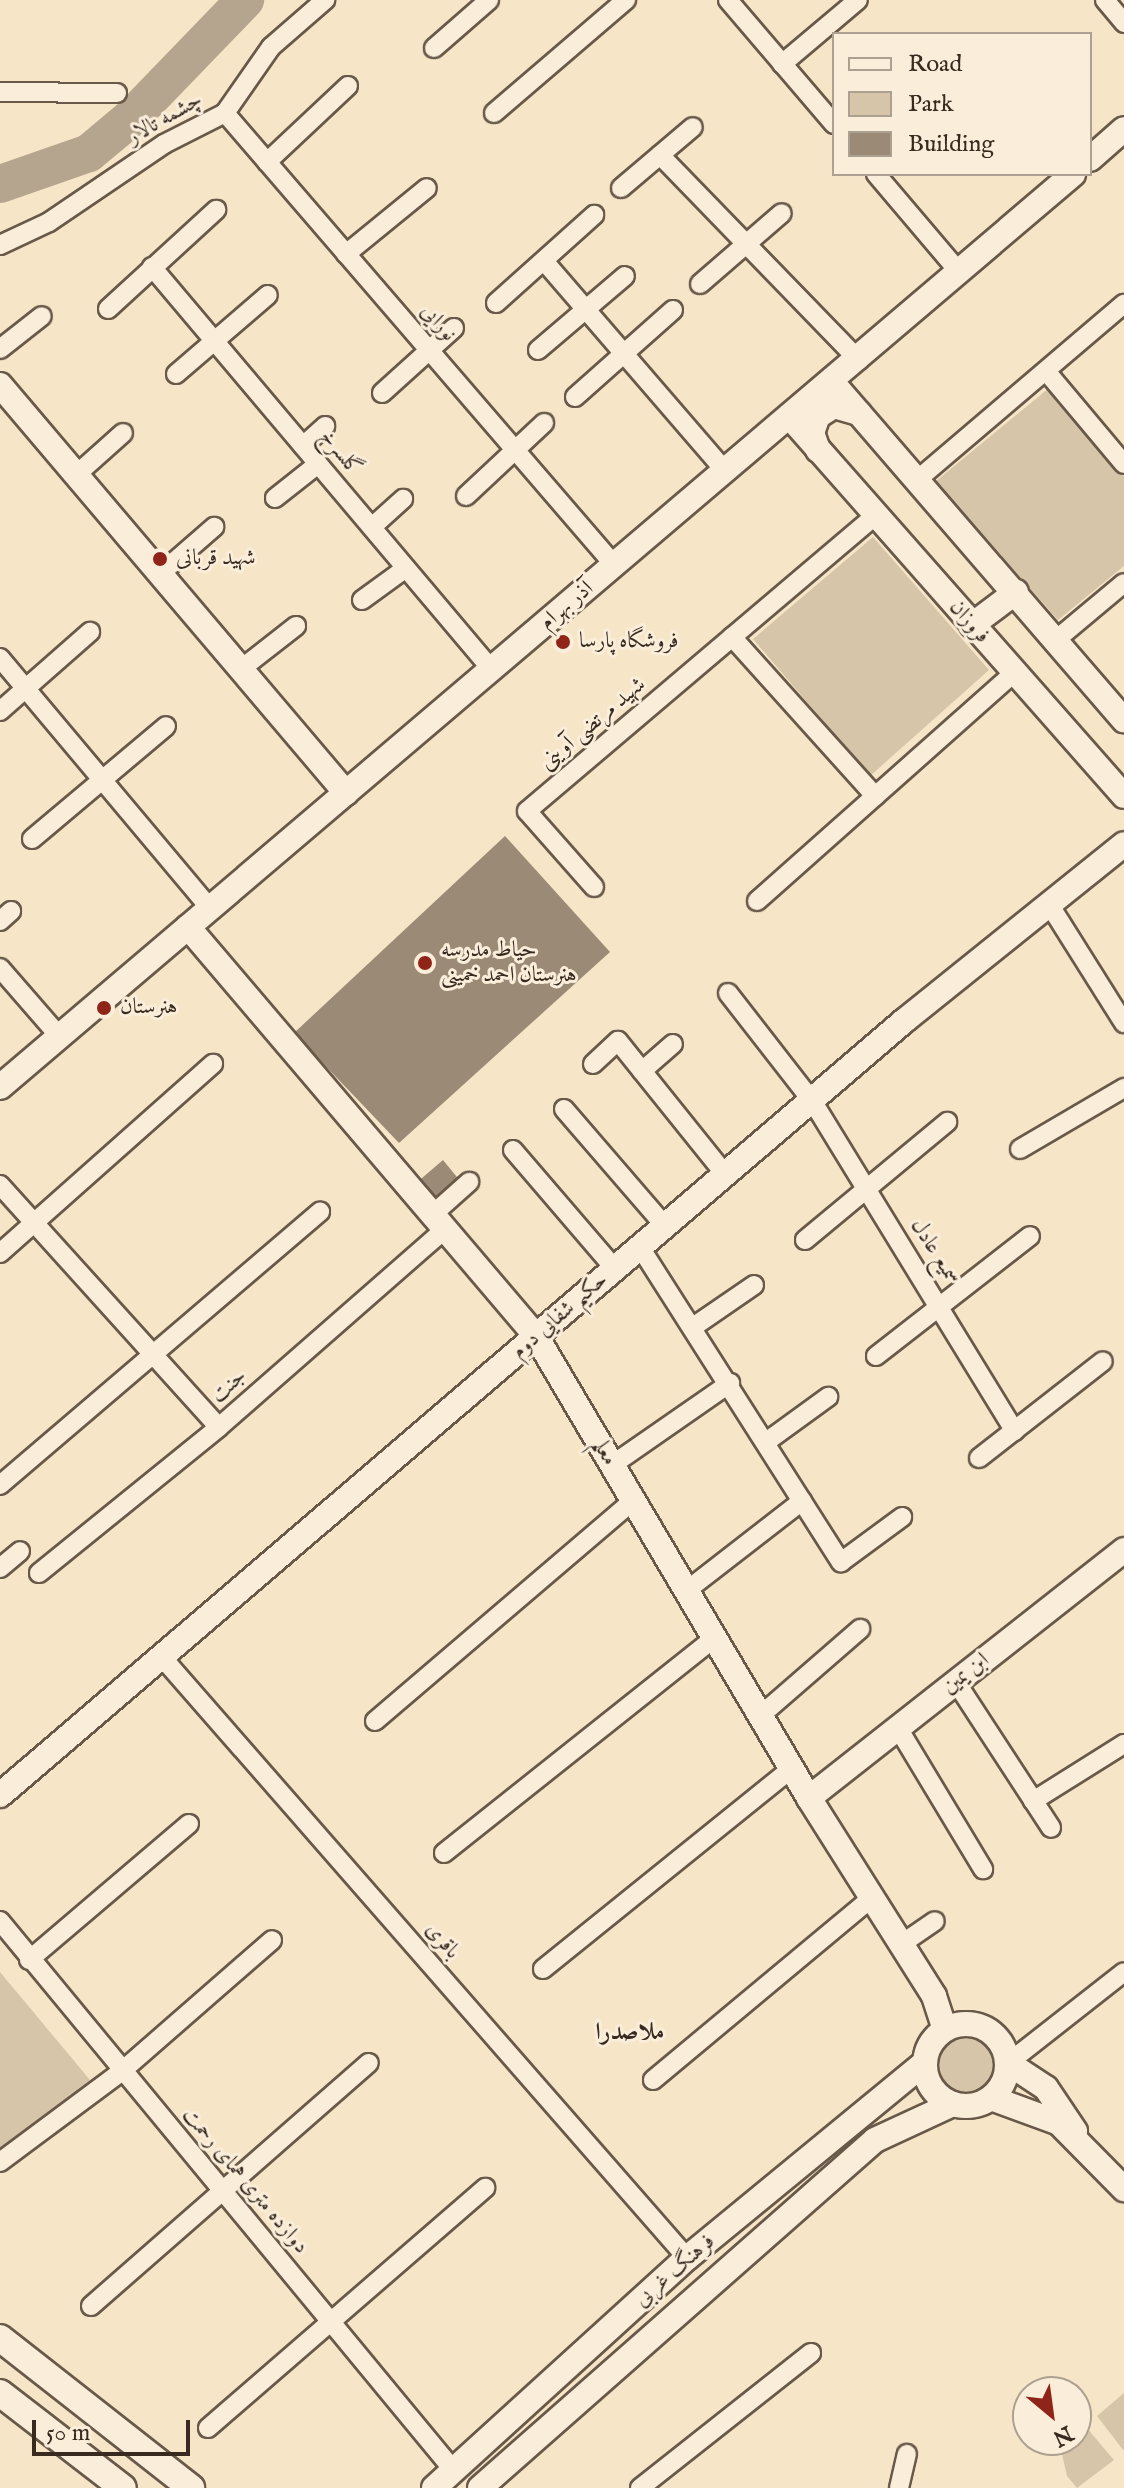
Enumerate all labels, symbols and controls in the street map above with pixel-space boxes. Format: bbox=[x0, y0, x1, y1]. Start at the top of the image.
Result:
legend bbox=[832, 32, 1092, 176]
text: Road bbox=[908, 49, 962, 80]
street label: چشمه تالار bbox=[123, 87, 207, 151]
text: Park bbox=[908, 89, 954, 120]
text: Building bbox=[908, 129, 994, 160]
street label: نورایی bbox=[414, 299, 462, 347]
street label: گلسرخ bbox=[313, 425, 367, 481]
place label: شهید قربانی bbox=[176, 546, 255, 572]
marker: شهید قربانی bbox=[151, 550, 169, 568]
street label: آذر بهرام bbox=[535, 576, 599, 636]
street label: فروزان bbox=[943, 595, 995, 649]
place label: فروشگاه پارسا bbox=[579, 629, 679, 655]
marker: فروشگاه پارسا bbox=[554, 633, 572, 651]
street label: شهید مرتضی آوینی bbox=[535, 672, 651, 776]
place label: حیاط مدرسه هنرستان احمد خمینی bbox=[441, 937, 577, 988]
marker: حیاط مدرسه هنرستان احمد خمینی bbox=[416, 954, 434, 972]
place label: هنرستان bbox=[120, 995, 178, 1021]
marker: هنرستان bbox=[95, 999, 113, 1017]
street label: سمیع عادل bbox=[904, 1214, 966, 1290]
street label: حکیم شفایی دوم bbox=[506, 1267, 614, 1365]
street label: جنت bbox=[206, 1363, 252, 1409]
street label: معلم bbox=[586, 1434, 622, 1470]
street label: ابن یمین bbox=[937, 1647, 995, 1701]
street label: باقری bbox=[419, 1917, 465, 1965]
district label: ملاصدرا bbox=[596, 2019, 664, 2047]
street label: دوازده متری همای رحمت bbox=[176, 2102, 314, 2260]
street label: فرهنگ غربی bbox=[629, 2229, 721, 2313]
north arrow bbox=[1012, 2376, 1092, 2456]
scale bar bbox=[36, 2404, 194, 2454]
text: 50 m bbox=[46, 2418, 90, 2449]
text: N bbox=[1048, 2418, 1078, 2452]

